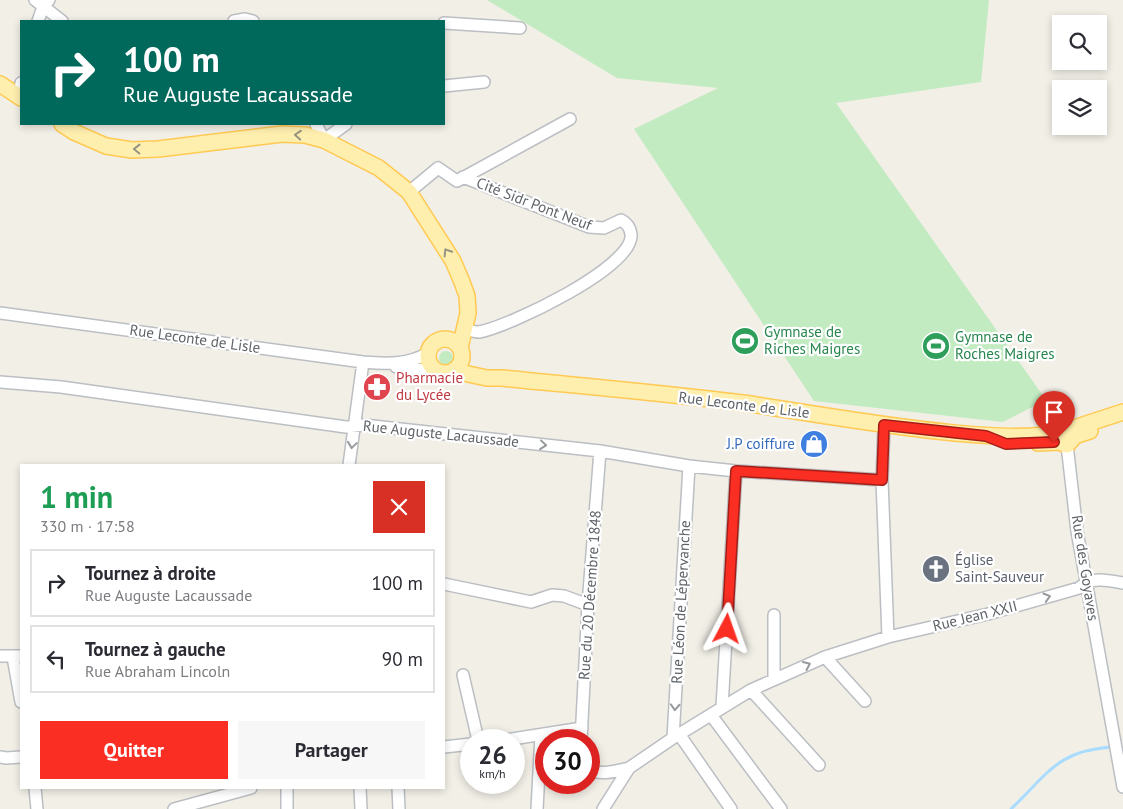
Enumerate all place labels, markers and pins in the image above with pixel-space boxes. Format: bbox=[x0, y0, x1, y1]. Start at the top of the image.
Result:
place label: Gymnase de Riches Maigres bbox=[764, 322, 860, 358]
sports icon: Gymnase de Riches Maigres bbox=[730, 326, 760, 356]
place label: Gymnase de Roches Maigres bbox=[955, 327, 1055, 363]
sports icon: Gymnase de Roches Maigres bbox=[921, 331, 951, 361]
place label: Pharmacie du Lycée bbox=[396, 368, 463, 404]
pharmacy icon: Pharmacie du Lycée bbox=[362, 372, 392, 402]
pin bbox=[1033, 391, 1075, 442]
shop icon: J.P coiffure bbox=[799, 429, 829, 459]
place label: J.P coiffure bbox=[726, 434, 795, 453]
place label: Église Saint-Sauveur bbox=[955, 550, 1044, 586]
church icon: Église Saint-Sauveur bbox=[921, 554, 951, 584]

